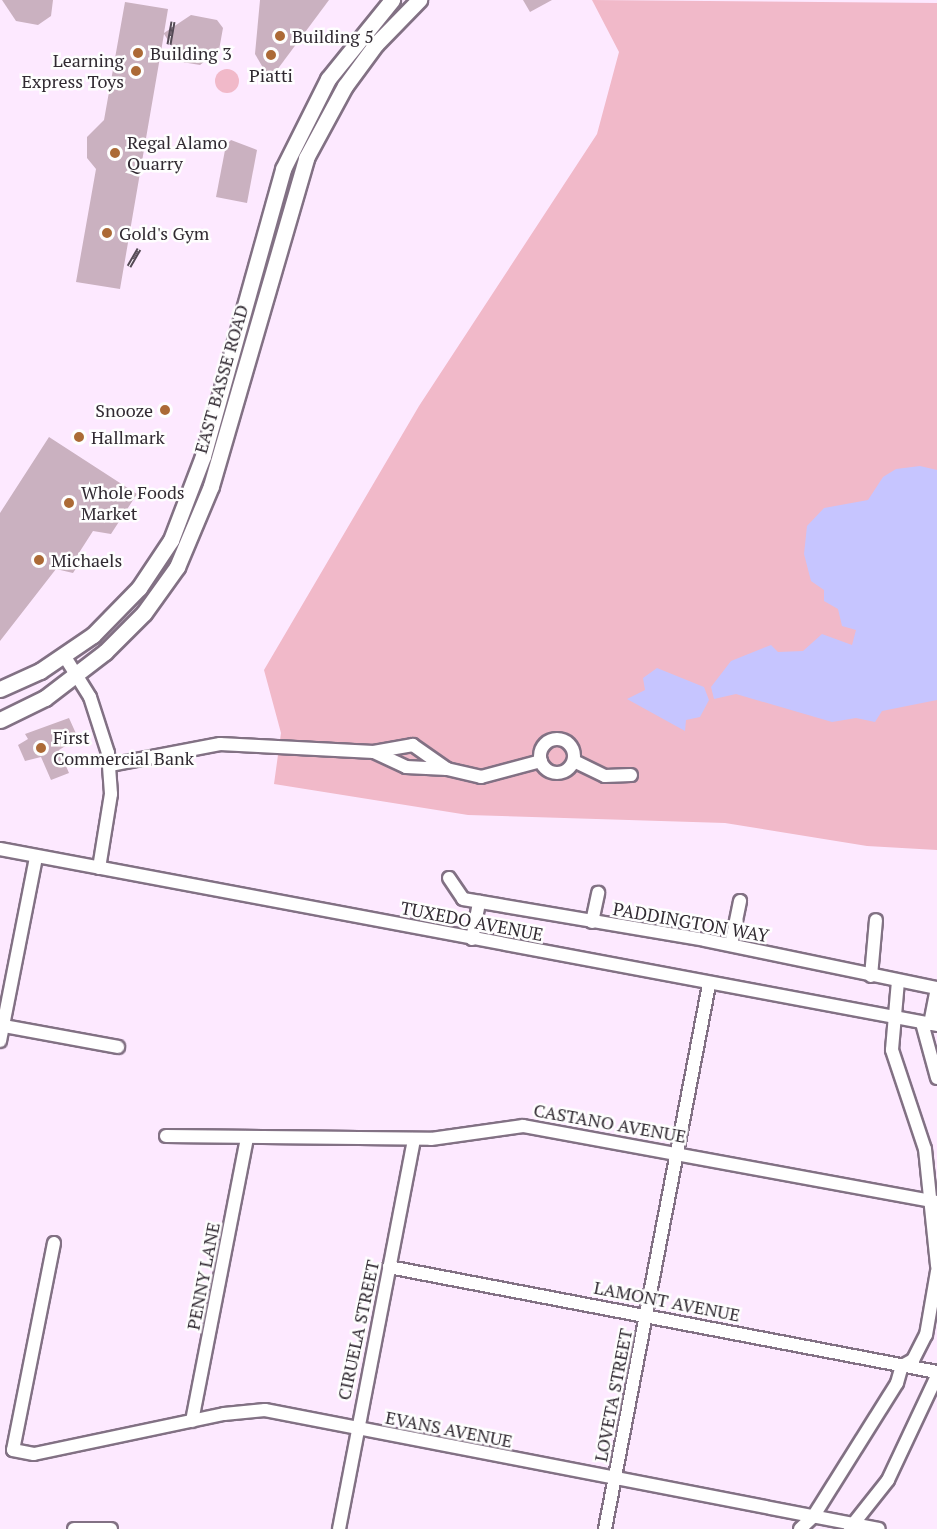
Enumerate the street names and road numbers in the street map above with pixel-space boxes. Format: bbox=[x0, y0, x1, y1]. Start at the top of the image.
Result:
street label: EAST BASSE ROAD bbox=[189, 302, 253, 456]
street label: TUXEDO AVENUE bbox=[399, 897, 545, 945]
street label: PADDINGTON WAY bbox=[611, 898, 771, 946]
street label: CASTANO AVENUE bbox=[532, 1099, 688, 1147]
street label: PENNY LANE bbox=[182, 1220, 224, 1332]
street label: CIRUELA STREET bbox=[333, 1258, 383, 1402]
street label: LAMONT AVENUE bbox=[592, 1276, 742, 1326]
street label: LOVETA STREET bbox=[589, 1326, 637, 1464]
street label: EVANS AVENUE bbox=[383, 1406, 515, 1452]

